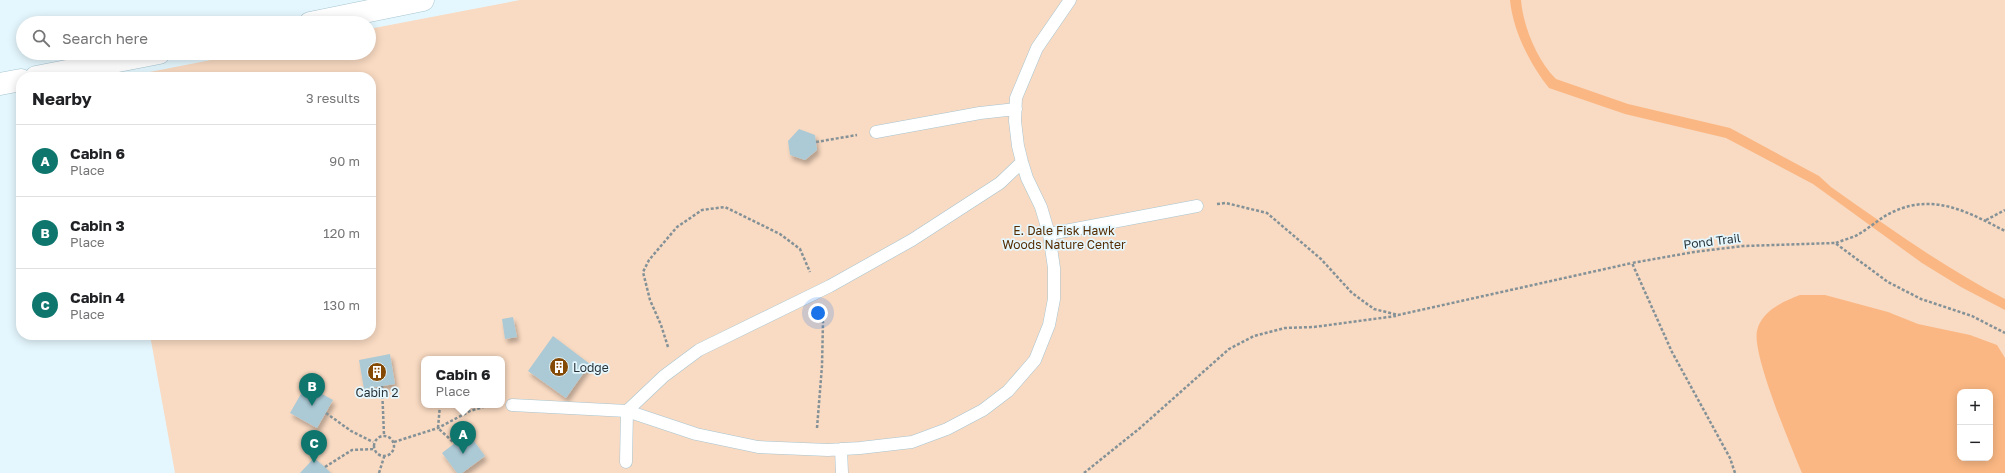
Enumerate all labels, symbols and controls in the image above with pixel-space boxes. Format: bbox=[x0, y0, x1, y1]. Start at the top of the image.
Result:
search box bbox=[16, 16, 376, 60]
icon: search bbox=[30, 27, 52, 49]
text: Search here bbox=[62, 29, 148, 47]
text: Nearby bbox=[32, 88, 92, 109]
text: 3 results bbox=[306, 90, 360, 106]
text: Cabin 6 bbox=[70, 144, 125, 162]
text: A bbox=[40, 153, 50, 169]
text: 90 m bbox=[329, 153, 360, 169]
text: Place bbox=[70, 162, 105, 178]
text: Cabin 3 bbox=[70, 216, 125, 234]
park label: E. Dale Fisk Hawk Woods Nature Center bbox=[1002, 223, 1126, 252]
text: B bbox=[40, 225, 50, 241]
text: 120 m bbox=[323, 225, 360, 241]
street label: Pond Trail bbox=[1683, 230, 1742, 252]
text: Place bbox=[70, 234, 105, 250]
text: Cabin 4 bbox=[70, 288, 125, 306]
text: C bbox=[40, 297, 50, 313]
text: 130 m bbox=[323, 297, 360, 313]
your location bbox=[808, 303, 828, 323]
text: Place bbox=[70, 306, 105, 322]
popup bbox=[421, 356, 505, 408]
building icon: Lodge bbox=[548, 356, 570, 378]
place label: Lodge bbox=[573, 360, 609, 375]
building icon: Cabin 2 bbox=[366, 361, 388, 383]
text: Cabin 6 bbox=[435, 365, 491, 383]
pin: B bbox=[299, 373, 325, 406]
text: Place bbox=[435, 383, 470, 399]
place label: Cabin 2 bbox=[356, 385, 398, 400]
map controls bbox=[1957, 389, 1993, 461]
button: + bbox=[1957, 389, 1993, 425]
pin: A bbox=[450, 421, 476, 454]
button: − bbox=[1957, 425, 1993, 461]
pin: C bbox=[301, 430, 327, 463]

